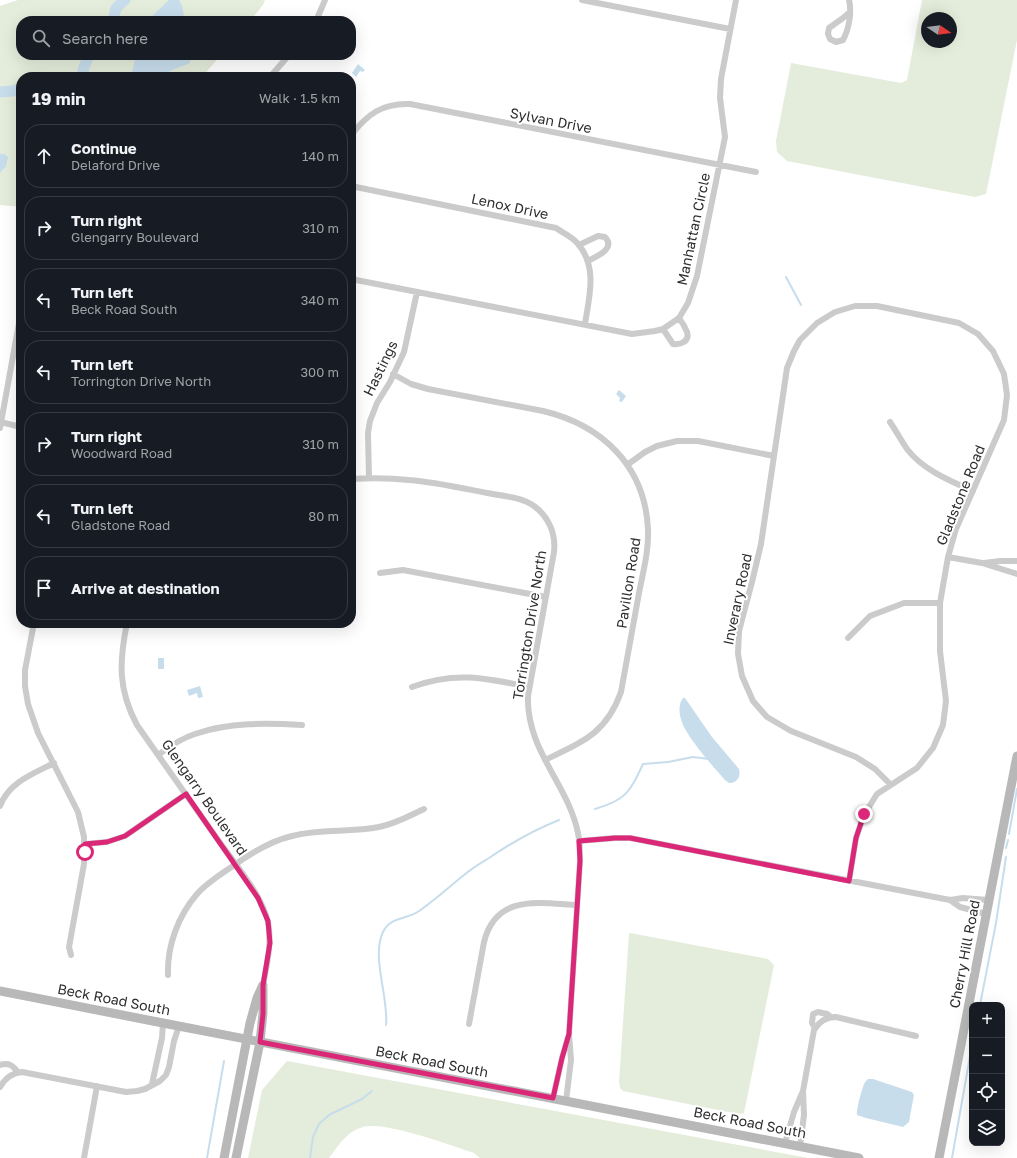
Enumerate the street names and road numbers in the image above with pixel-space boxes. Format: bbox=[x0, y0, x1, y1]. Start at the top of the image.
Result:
street label: Sylvan Drive bbox=[509, 104, 593, 136]
street label: Manhattan Circle bbox=[673, 171, 713, 287]
street label: Lenox Drive bbox=[470, 190, 550, 222]
street label: Hastings bbox=[359, 337, 401, 399]
street label: Gladstone Road bbox=[932, 442, 988, 548]
street label: Pavillon Road bbox=[612, 536, 644, 630]
street label: Torrington Drive North bbox=[509, 549, 549, 701]
street label: Inverary Road bbox=[719, 552, 755, 646]
street label: Glengarry Boulevard bbox=[159, 736, 251, 858]
street label: Cherry Hill Road bbox=[945, 898, 983, 1010]
street label: Beck Road South bbox=[56, 980, 172, 1018]
street label: Beck Road South bbox=[374, 1042, 490, 1080]
street label: Beck Road South bbox=[692, 1103, 808, 1141]

